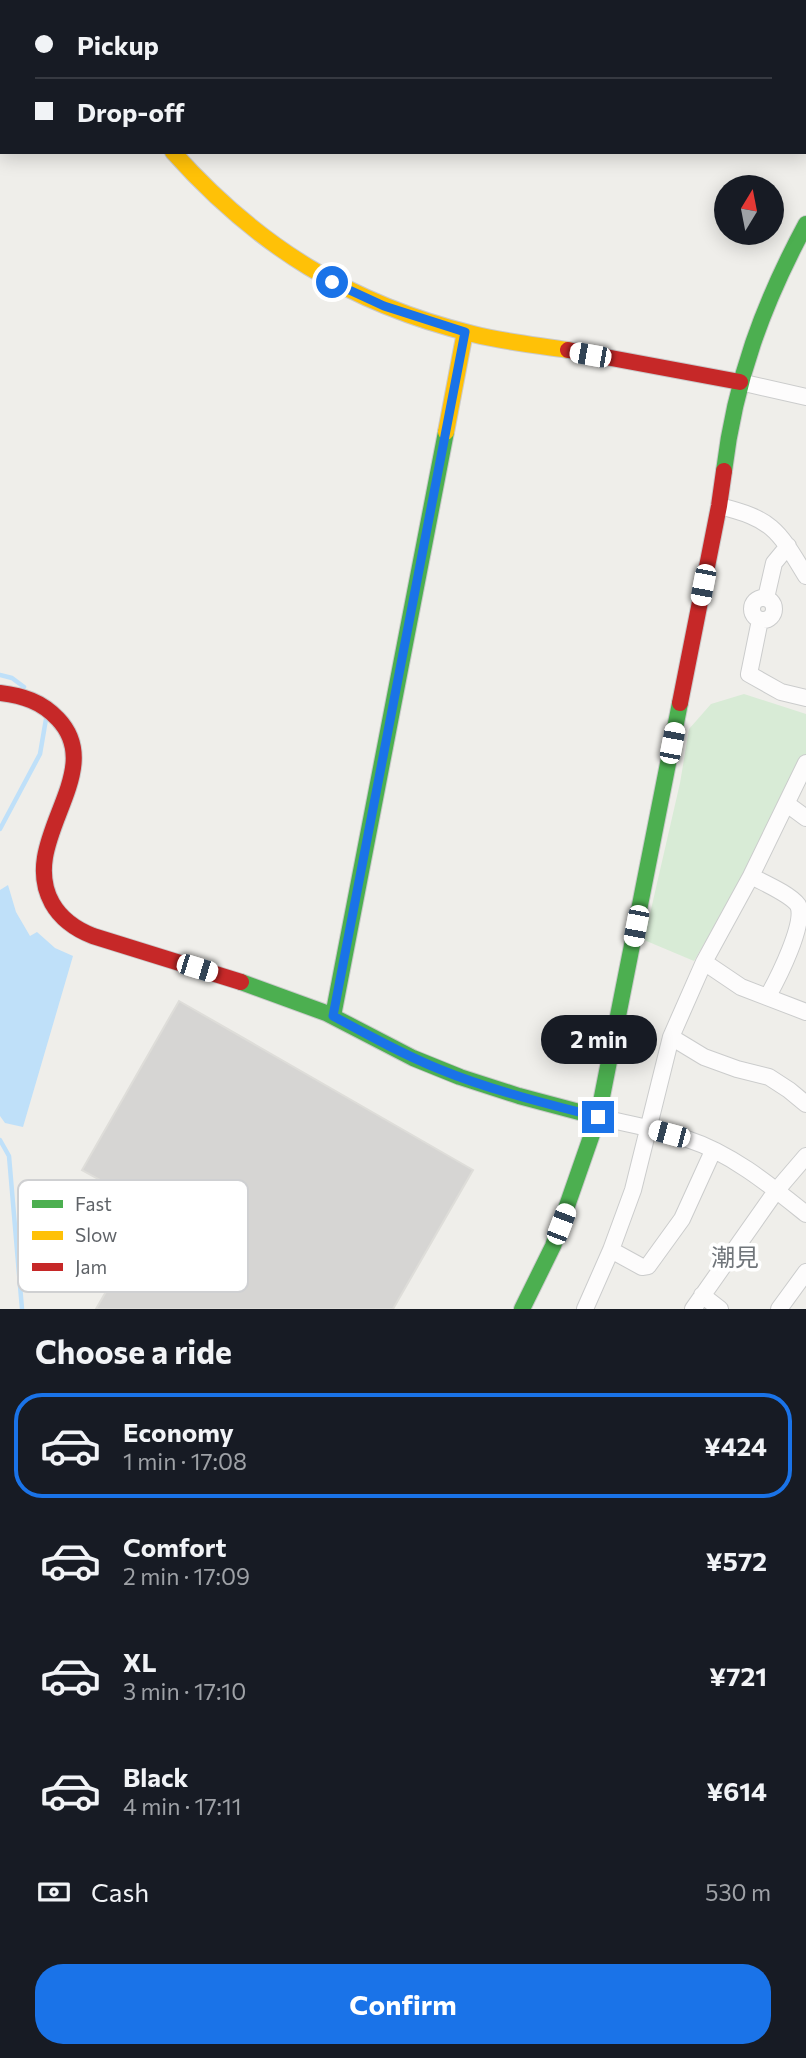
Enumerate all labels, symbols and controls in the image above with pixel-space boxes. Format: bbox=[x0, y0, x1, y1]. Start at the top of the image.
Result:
text: Pickup bbox=[77, 29, 159, 60]
text: Drop-off bbox=[77, 96, 184, 127]
north arrow bbox=[714, 175, 784, 245]
map controls bbox=[714, 175, 784, 245]
route start bbox=[316, 266, 348, 298]
car bbox=[568, 341, 613, 369]
car bbox=[689, 562, 718, 608]
car bbox=[658, 720, 687, 766]
car bbox=[622, 903, 651, 949]
car bbox=[174, 952, 221, 984]
callout: 2 min bbox=[540, 1016, 656, 1064]
text: 2 min bbox=[570, 1025, 628, 1053]
route end bbox=[582, 1101, 614, 1133]
car bbox=[646, 1118, 693, 1150]
legend bbox=[18, 1180, 248, 1292]
text: Fast bbox=[75, 1192, 112, 1215]
car bbox=[544, 1201, 579, 1247]
text: Slow bbox=[75, 1223, 117, 1246]
district label: 潮見 bbox=[711, 1242, 759, 1271]
text: Jam bbox=[75, 1255, 107, 1278]
text: Choose a ride bbox=[35, 1331, 232, 1371]
icon: car bbox=[39, 1414, 102, 1477]
text: Economy bbox=[123, 1416, 234, 1447]
text: ¥424 bbox=[704, 1430, 767, 1461]
text: 1 min · 17:08 bbox=[123, 1447, 247, 1475]
icon: car bbox=[39, 1529, 102, 1592]
text: Comfort bbox=[123, 1531, 226, 1562]
text: ¥572 bbox=[706, 1545, 767, 1576]
text: 2 min · 17:09 bbox=[123, 1562, 250, 1590]
icon: car bbox=[39, 1644, 102, 1707]
text: XL bbox=[123, 1646, 157, 1677]
text: ¥721 bbox=[709, 1660, 767, 1691]
text: 3 min · 17:10 bbox=[123, 1677, 246, 1705]
icon: car bbox=[39, 1759, 102, 1822]
text: Black bbox=[123, 1761, 189, 1792]
text: ¥614 bbox=[707, 1775, 767, 1806]
text: 4 min · 17:11 bbox=[123, 1792, 242, 1820]
icon: cash bbox=[35, 1873, 73, 1911]
text: Cash bbox=[91, 1876, 149, 1907]
text: 530 m bbox=[705, 1878, 771, 1906]
button: Confirm bbox=[35, 1964, 771, 2044]

